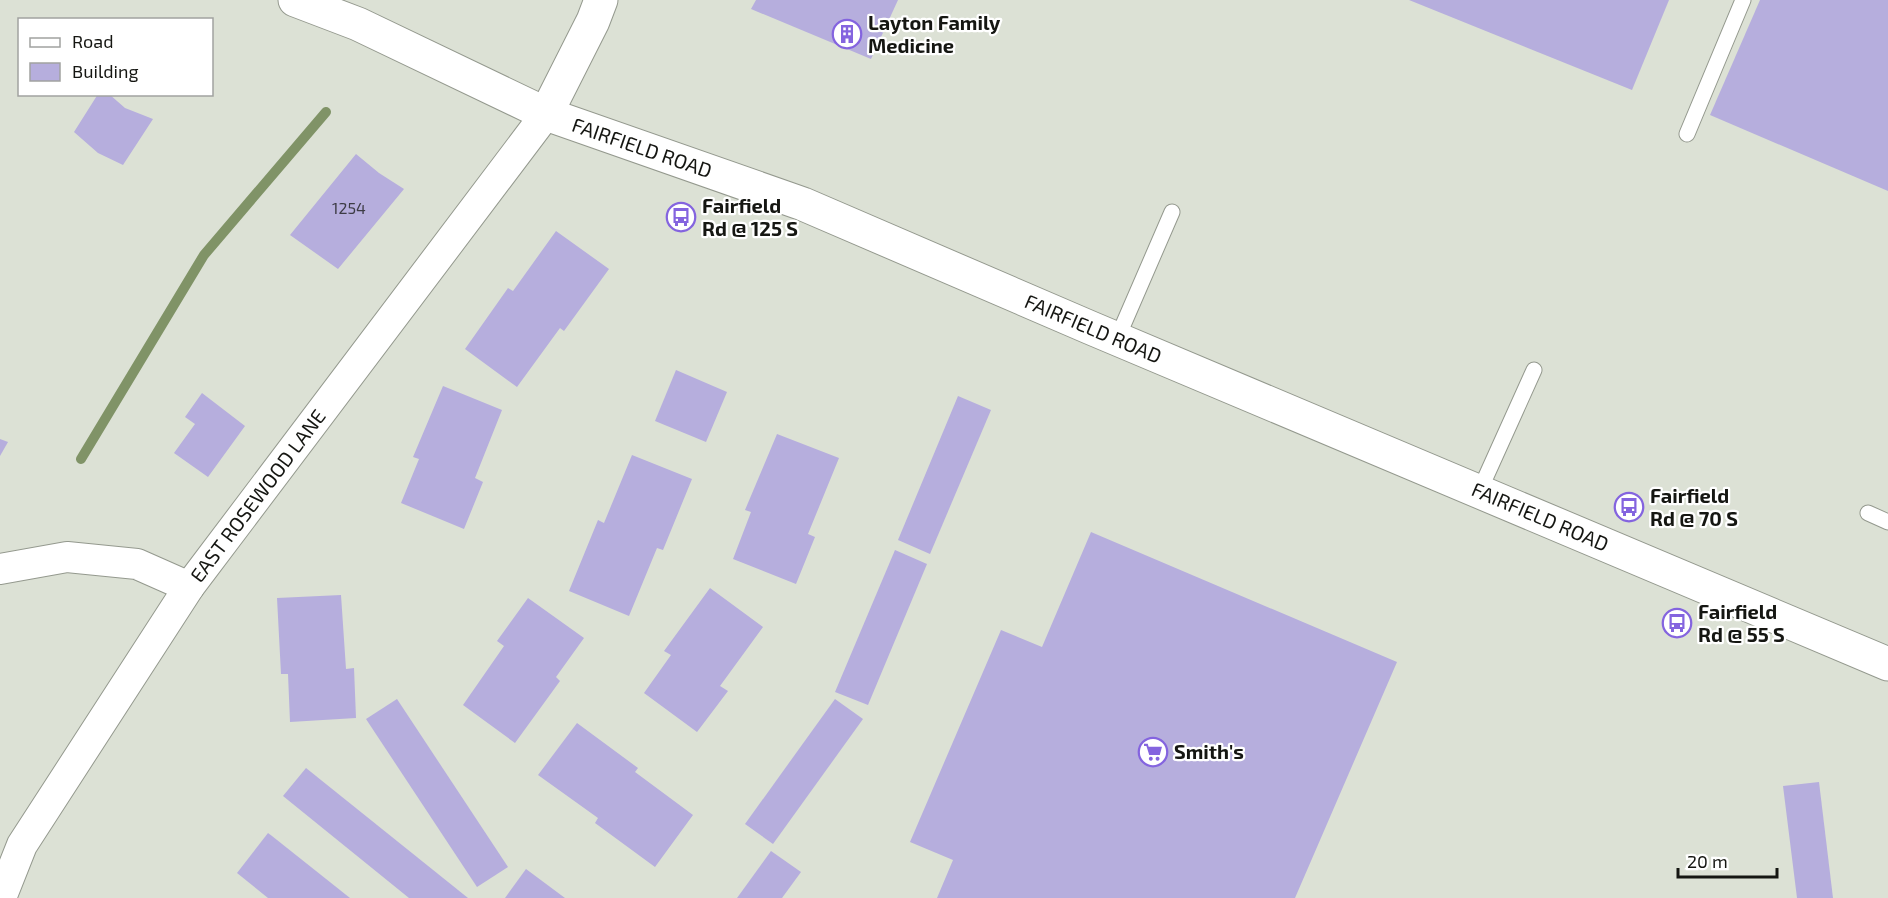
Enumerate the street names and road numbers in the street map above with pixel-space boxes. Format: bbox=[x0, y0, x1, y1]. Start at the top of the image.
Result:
street label: FAIRFIELD ROAD bbox=[569, 112, 715, 182]
street label: FAIRFIELD ROAD bbox=[1021, 288, 1165, 368]
street label: EAST ROSEWOOD LANE bbox=[184, 404, 330, 587]
street label: FAIRFIELD ROAD bbox=[1468, 476, 1612, 556]

